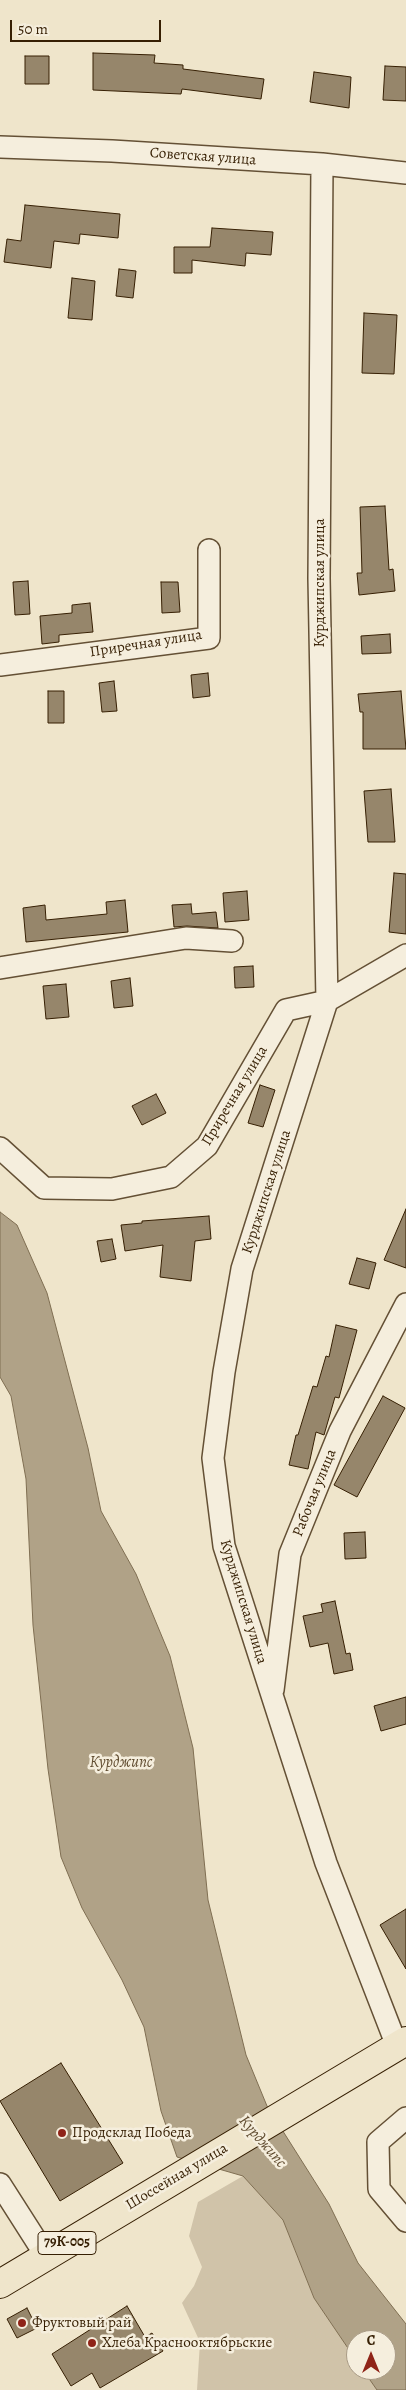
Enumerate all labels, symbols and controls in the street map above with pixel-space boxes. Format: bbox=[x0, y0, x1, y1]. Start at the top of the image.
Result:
scale bar bbox=[12, 10, 164, 42]
text: 50 m bbox=[18, 19, 48, 39]
street label: Советская улица bbox=[149, 144, 257, 170]
street label: Курджипская улица bbox=[311, 518, 329, 648]
street label: Приречная улица bbox=[89, 626, 203, 662]
street label: Приречная улица bbox=[198, 1043, 272, 1149]
street label: Курджипская улица bbox=[238, 1128, 296, 1256]
street label: Рабочая улица bbox=[289, 1447, 341, 1539]
street label: Курджипская улица bbox=[216, 1538, 270, 1666]
water label: Курджипс bbox=[90, 1753, 152, 1773]
water label: Курджипс bbox=[234, 2112, 290, 2172]
place label: Продсклад Победа bbox=[72, 2124, 191, 2142]
marker: Продсклад Победа bbox=[56, 2127, 68, 2139]
street label: Шоссейная улица bbox=[123, 2140, 231, 2214]
road number: 79К-005 bbox=[38, 2232, 96, 2254]
place label: Фруктовый рай bbox=[32, 2314, 132, 2332]
marker: Фруктовый рай bbox=[16, 2317, 28, 2329]
north arrow bbox=[346, 2330, 396, 2380]
text: С bbox=[367, 2331, 375, 2350]
place label: Хлеба Краснооктябрьские bbox=[102, 2334, 272, 2352]
marker: Хлеба Краснооктябрьские bbox=[86, 2337, 98, 2349]

